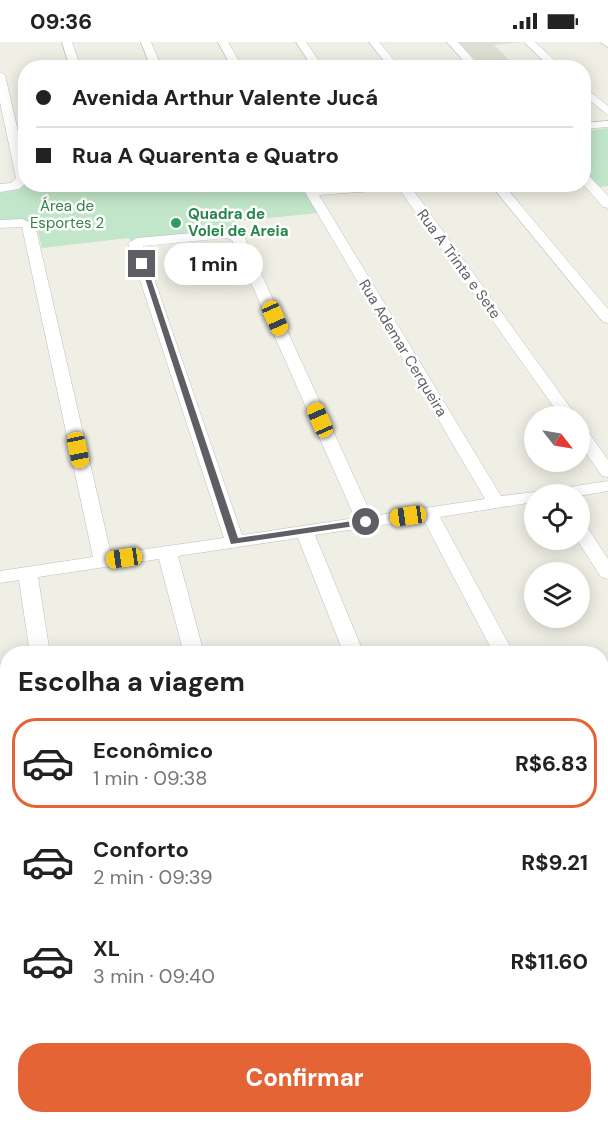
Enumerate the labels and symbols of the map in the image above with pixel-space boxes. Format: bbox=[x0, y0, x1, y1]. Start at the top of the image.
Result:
park label: Área de Esportes 2 bbox=[30, 196, 104, 233]
place label: Quadra de Volei de Areia bbox=[188, 204, 288, 241]
street label: Rua A Trinta e Sete bbox=[413, 205, 505, 323]
marker: Quadra de Volei de Areia bbox=[169, 216, 183, 230]
callout: 1 min bbox=[163, 243, 262, 285]
route end bbox=[128, 250, 155, 277]
street label: Rua Ademar Cerqueira bbox=[354, 276, 452, 420]
car bbox=[259, 298, 291, 338]
car bbox=[304, 400, 336, 440]
north arrow bbox=[524, 406, 590, 472]
car bbox=[65, 431, 91, 469]
car bbox=[389, 505, 427, 527]
route start bbox=[352, 508, 379, 535]
car bbox=[105, 547, 143, 569]

